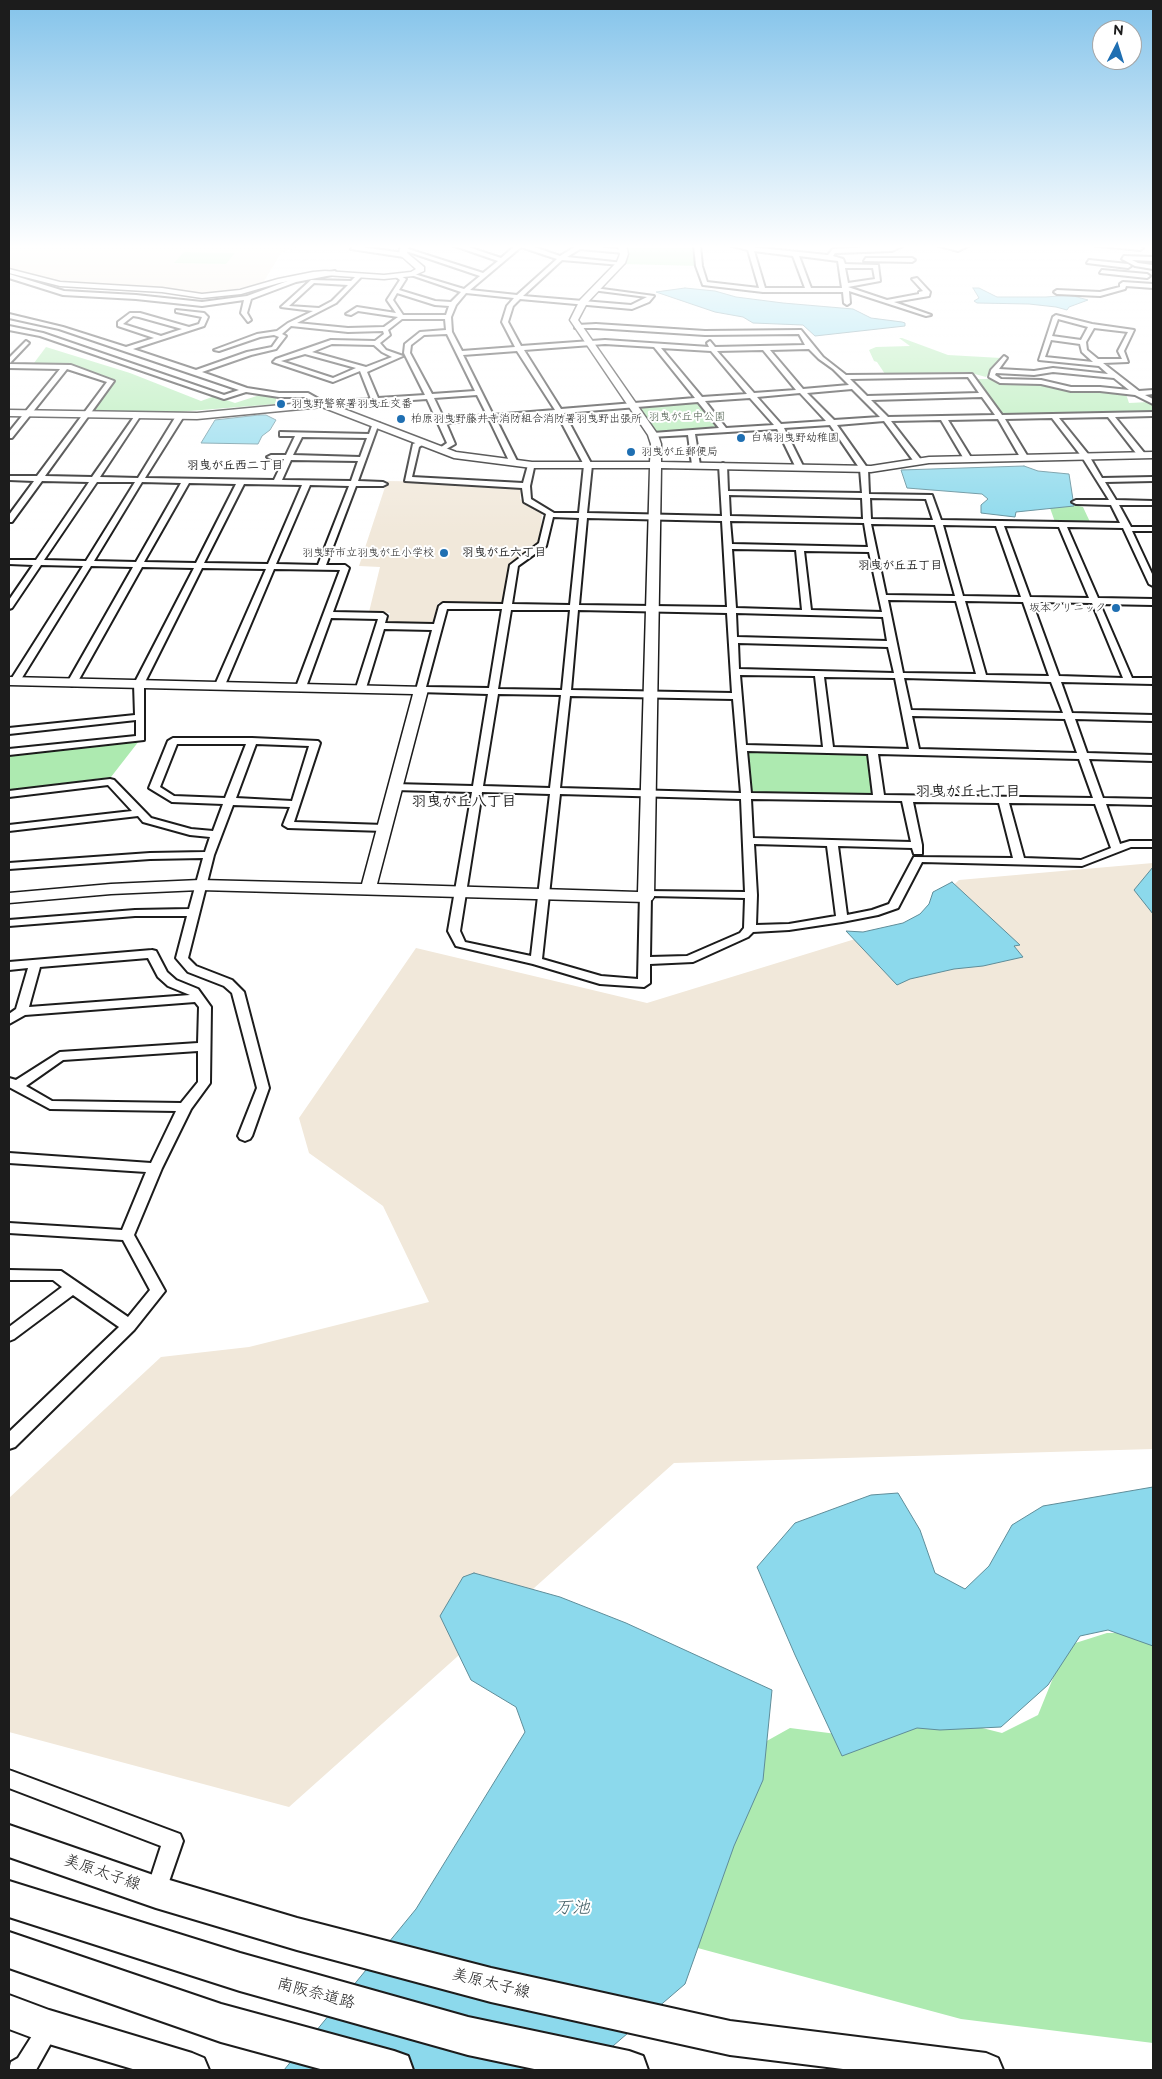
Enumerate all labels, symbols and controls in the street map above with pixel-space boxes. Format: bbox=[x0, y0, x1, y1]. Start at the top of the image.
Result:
north arrow bbox=[1092, 20, 1142, 70]
text: N bbox=[1112, 22, 1124, 39]
place label: 羽曳野警察署羽曳丘交番 bbox=[291, 397, 412, 411]
marker: 羽曳野警察署羽曳丘交番 bbox=[275, 398, 287, 410]
park label: 羽曳が丘中公園 bbox=[649, 410, 725, 424]
place label: 柏原羽曳野藤井寺消防組合消防署羽曳野出張所 bbox=[411, 412, 642, 426]
marker: 柏原羽曳野藤井寺消防組合消防署羽曳野出張所 bbox=[395, 413, 407, 425]
place label: 白鳩羽曳野幼稚園 bbox=[751, 431, 839, 445]
marker: 白鳩羽曳野幼稚園 bbox=[735, 432, 747, 444]
place label: 羽曳が丘郵便局 bbox=[641, 445, 718, 459]
marker: 羽曳が丘郵便局 bbox=[625, 446, 637, 458]
district label: 羽曳が丘西二丁目 bbox=[187, 459, 283, 473]
place label: 羽曳野市立羽曳が丘小学校 bbox=[302, 546, 434, 560]
district label: 羽曳が丘六丁目 bbox=[462, 546, 546, 560]
marker: 羽曳野市立羽曳が丘小学校 bbox=[438, 547, 450, 559]
district label: 羽曳が丘五丁目 bbox=[858, 559, 942, 573]
place label: 坂本クリニック bbox=[1029, 601, 1106, 615]
marker: 坂本クリニック bbox=[1110, 602, 1122, 614]
district label: 羽曳が丘七丁目 bbox=[916, 783, 1020, 801]
district label: 羽曳が丘八丁目 bbox=[412, 793, 516, 811]
street label: 美原太子線 bbox=[61, 1851, 143, 1895]
water label: 万池 bbox=[554, 1897, 590, 1919]
street label: 美原太子線 bbox=[450, 1965, 532, 2003]
street label: 南阪奈道路 bbox=[275, 1974, 357, 2014]

